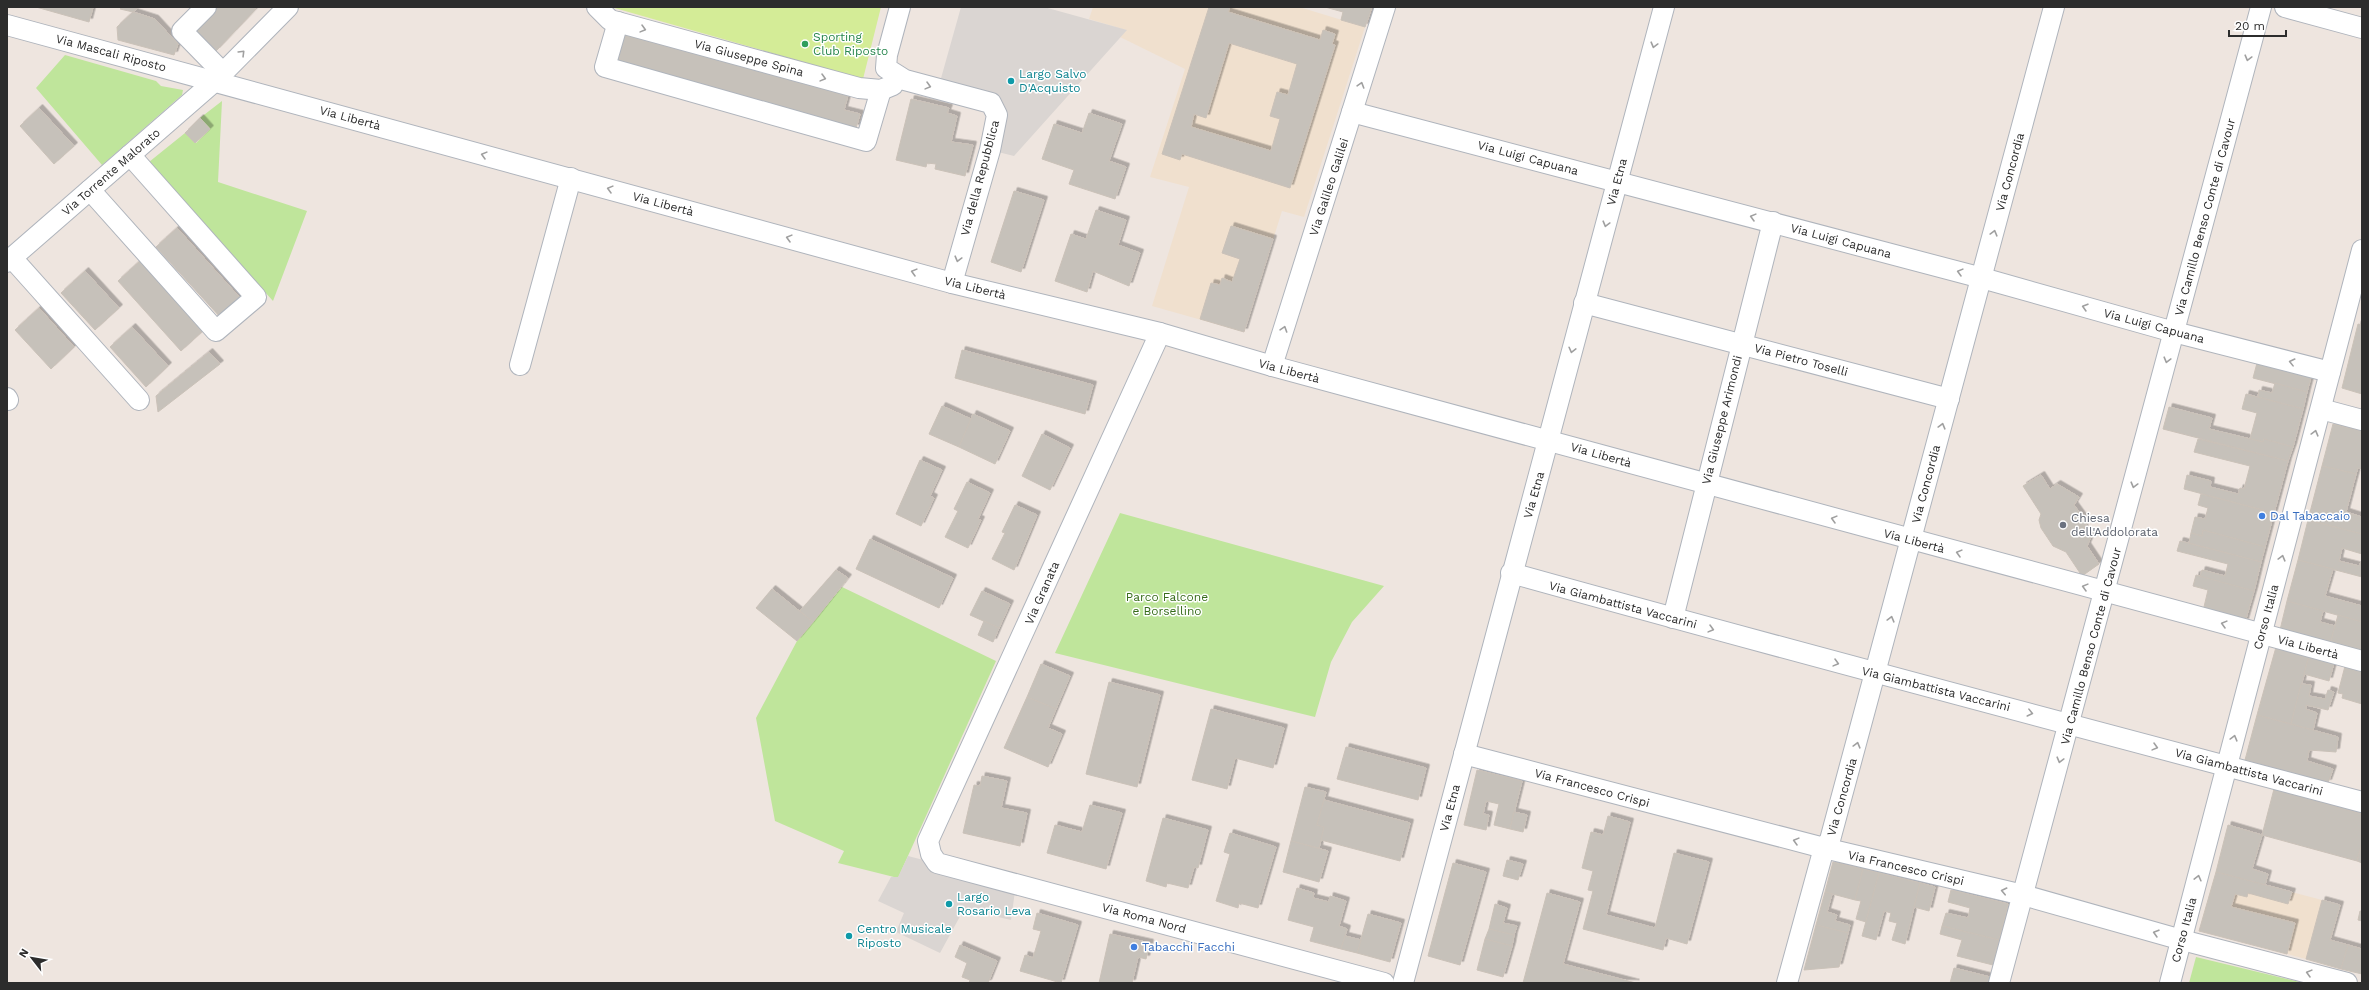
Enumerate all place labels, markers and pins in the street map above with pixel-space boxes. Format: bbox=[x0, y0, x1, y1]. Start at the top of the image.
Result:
place label: Sporting Club Riposto bbox=[813, 30, 888, 58]
marker: Sporting Club Riposto bbox=[800, 39, 810, 49]
place label: Largo Salvo D'Acquisto bbox=[1019, 67, 1086, 95]
marker: Largo Salvo D'Acquisto bbox=[1006, 76, 1016, 86]
place label: Dal Tabaccaio bbox=[2270, 509, 2350, 523]
place label: Chiesa dell'Addolorata bbox=[2071, 511, 2158, 539]
marker: Dal Tabaccaio bbox=[2257, 511, 2267, 521]
marker: Chiesa dell'Addolorata bbox=[2058, 520, 2068, 530]
place label: Largo Rosario Leva bbox=[957, 890, 1031, 918]
marker: Largo Rosario Leva bbox=[944, 899, 954, 909]
place label: Centro Musicale Riposto bbox=[857, 922, 952, 950]
marker: Centro Musicale Riposto bbox=[844, 931, 854, 941]
place label: Tabacchi Facchi bbox=[1142, 940, 1235, 954]
marker: Tabacchi Facchi bbox=[1129, 942, 1139, 952]

